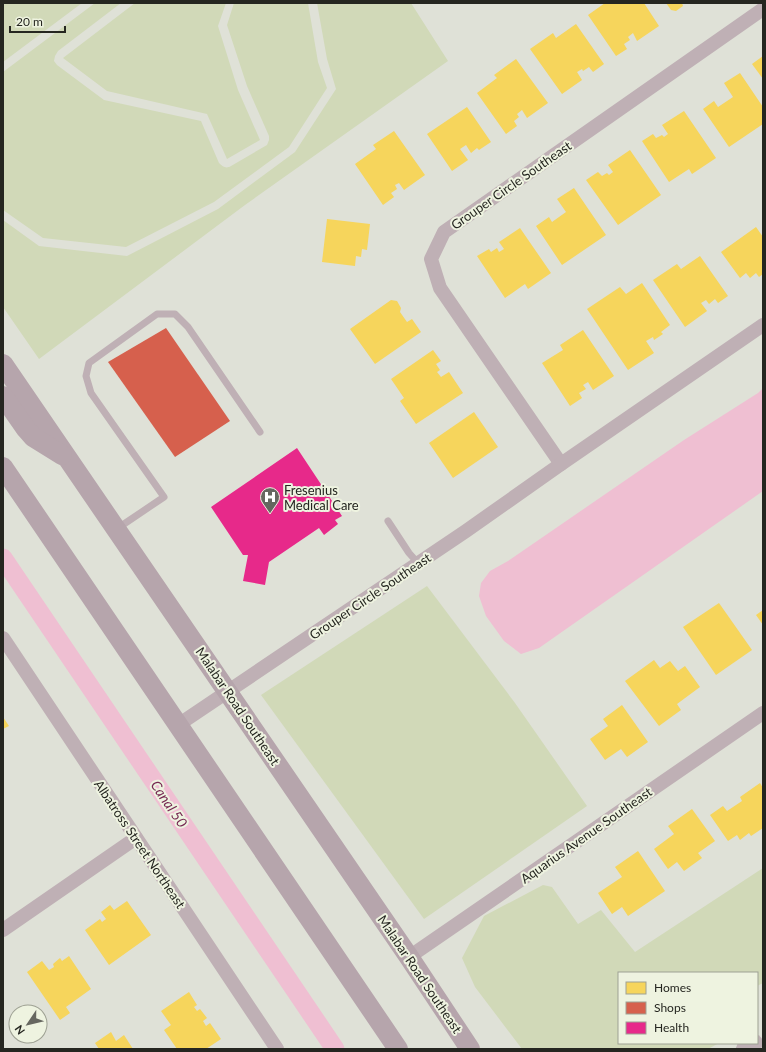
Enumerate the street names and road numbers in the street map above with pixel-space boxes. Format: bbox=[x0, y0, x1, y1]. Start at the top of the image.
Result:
street label: Grouper Circle Southeast bbox=[448, 137, 575, 233]
street label: Grouper Circle Southeast bbox=[306, 549, 434, 643]
street label: Malabar Road Southeast bbox=[193, 644, 284, 768]
street label: Albatross Street Northeast bbox=[91, 777, 189, 912]
street label: Aquarius Avenue Southeast bbox=[517, 783, 655, 887]
street label: Malabar Road Southeast bbox=[375, 912, 466, 1036]

